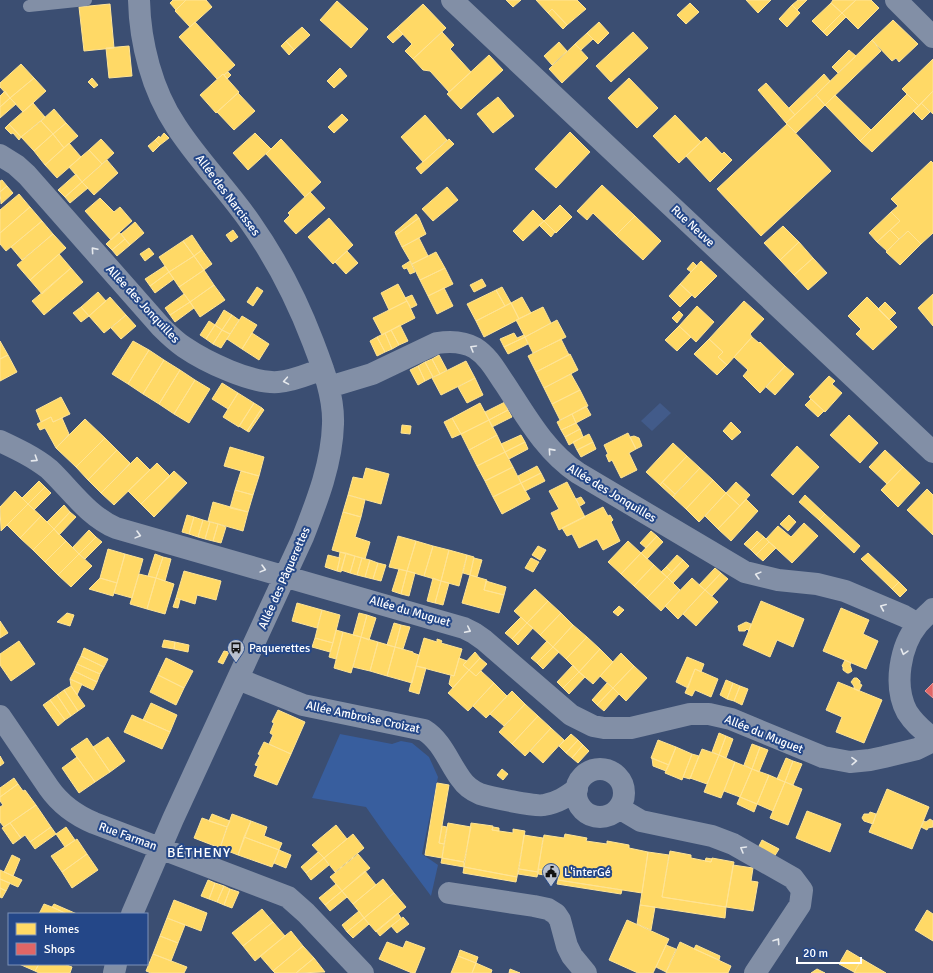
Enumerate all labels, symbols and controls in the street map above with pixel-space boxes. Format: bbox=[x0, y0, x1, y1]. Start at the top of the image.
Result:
street label: Allée des Narcisses bbox=[192, 152, 263, 239]
street label: Rue Neuve bbox=[668, 202, 718, 250]
one-way arrow bbox=[91, 248, 98, 255]
street label: Allée des Jonquilles bbox=[103, 262, 183, 346]
one-way arrow bbox=[470, 345, 477, 352]
one-way arrow bbox=[283, 376, 289, 384]
one-way arrow bbox=[549, 448, 556, 456]
one-way arrow bbox=[30, 454, 37, 461]
street label: Allée des Jonquilles bbox=[564, 461, 659, 526]
street label: Allée des Pâquerettes bbox=[255, 525, 314, 632]
one-way arrow bbox=[134, 530, 141, 539]
one-way arrow bbox=[260, 565, 266, 573]
one-way arrow bbox=[754, 571, 761, 580]
street label: Allée du Muguet bbox=[368, 593, 452, 630]
one-way arrow bbox=[879, 604, 887, 612]
one-way arrow bbox=[464, 625, 471, 633]
bus stop icon: Paquerettes bbox=[226, 638, 246, 663]
place label: Paquerettes bbox=[249, 641, 310, 656]
one-way arrow bbox=[900, 649, 909, 656]
street label: Allée Ambroise Croizat bbox=[305, 698, 421, 737]
street label: Allée du Muguet bbox=[722, 712, 805, 757]
one-way arrow bbox=[851, 757, 857, 765]
street label: Rue Farman bbox=[97, 819, 159, 854]
district label: BÉTHENY bbox=[167, 844, 231, 861]
one-way arrow bbox=[740, 847, 747, 854]
public building icon: L'interGé bbox=[541, 862, 561, 887]
place label: L'interGé bbox=[564, 865, 611, 880]
legend bbox=[8, 913, 148, 965]
text: Homes bbox=[44, 922, 79, 937]
one-way arrow bbox=[772, 938, 780, 945]
scale bar bbox=[797, 939, 861, 965]
text: Shops bbox=[44, 942, 75, 957]
text: 20 m bbox=[803, 946, 828, 961]

